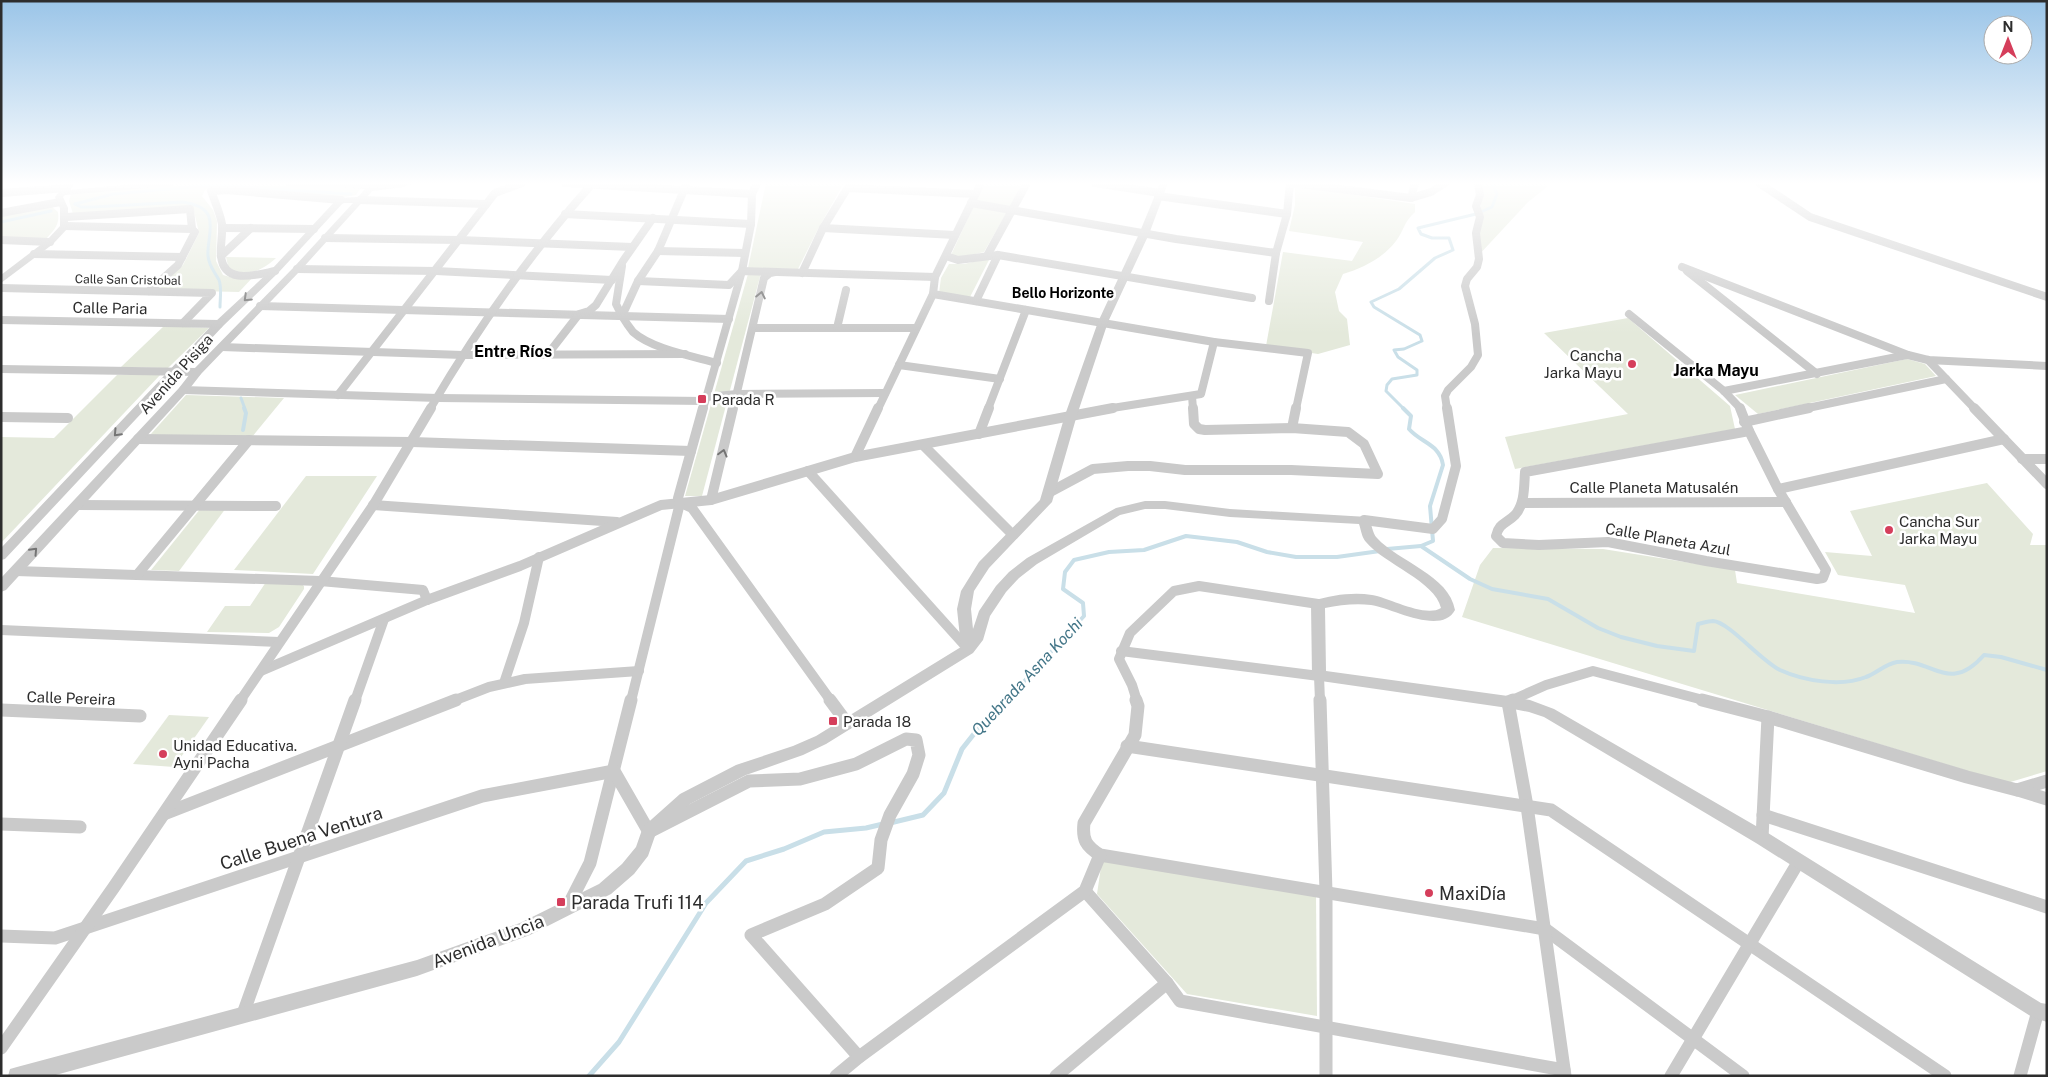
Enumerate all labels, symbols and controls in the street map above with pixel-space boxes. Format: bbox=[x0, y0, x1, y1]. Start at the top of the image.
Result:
north arrow bbox=[1983, 15, 2033, 65]
text: N bbox=[2003, 19, 2013, 35]
street label: Calle San Cristobal bbox=[75, 272, 182, 288]
district label: Bello Horizonte bbox=[1012, 285, 1114, 301]
one-way arrow bbox=[755, 291, 766, 300]
one-way arrow bbox=[243, 292, 252, 301]
street label: Calle Paria bbox=[73, 299, 147, 317]
street label: Avenida Pisiga bbox=[136, 331, 216, 417]
district label: Entre Ríos bbox=[474, 342, 552, 361]
place label: Cancha Jarka Mayu bbox=[1544, 347, 1622, 381]
marker: Cancha Jarka Mayu bbox=[1626, 358, 1638, 370]
district label: Jarka Mayu bbox=[1673, 361, 1759, 380]
place label: Parada R bbox=[712, 391, 775, 408]
marker: Parada R bbox=[696, 393, 708, 405]
one-way arrow bbox=[114, 427, 123, 436]
one-way arrow bbox=[717, 449, 728, 458]
street label: Calle Planeta Matusalén bbox=[1570, 479, 1738, 496]
place label: Cancha Sur Jarka Mayu bbox=[1899, 513, 1980, 547]
street label: Calle Planeta Azul bbox=[1604, 520, 1732, 558]
marker: Cancha Sur Jarka Mayu bbox=[1883, 524, 1895, 536]
one-way arrow bbox=[28, 548, 37, 557]
water label: Quebrada Asna Kochi bbox=[967, 614, 1087, 740]
street label: Calle Pereira bbox=[26, 688, 116, 708]
place label: Parada 18 bbox=[843, 713, 911, 730]
marker: Parada 18 bbox=[827, 715, 839, 727]
place label: Unidad Educativa. Ayni Pacha bbox=[173, 737, 297, 771]
marker: Unidad Educativa. Ayni Pacha bbox=[157, 748, 169, 760]
street label: Calle Buena Ventura bbox=[217, 802, 385, 874]
place label: MaxiDía bbox=[1439, 883, 1506, 904]
marker: MaxiDía bbox=[1423, 887, 1435, 899]
place label: Parada Trufi 114 bbox=[571, 892, 703, 913]
marker: Parada Trufi 114 bbox=[555, 896, 567, 908]
street label: Avenida Uncia bbox=[429, 910, 547, 972]

